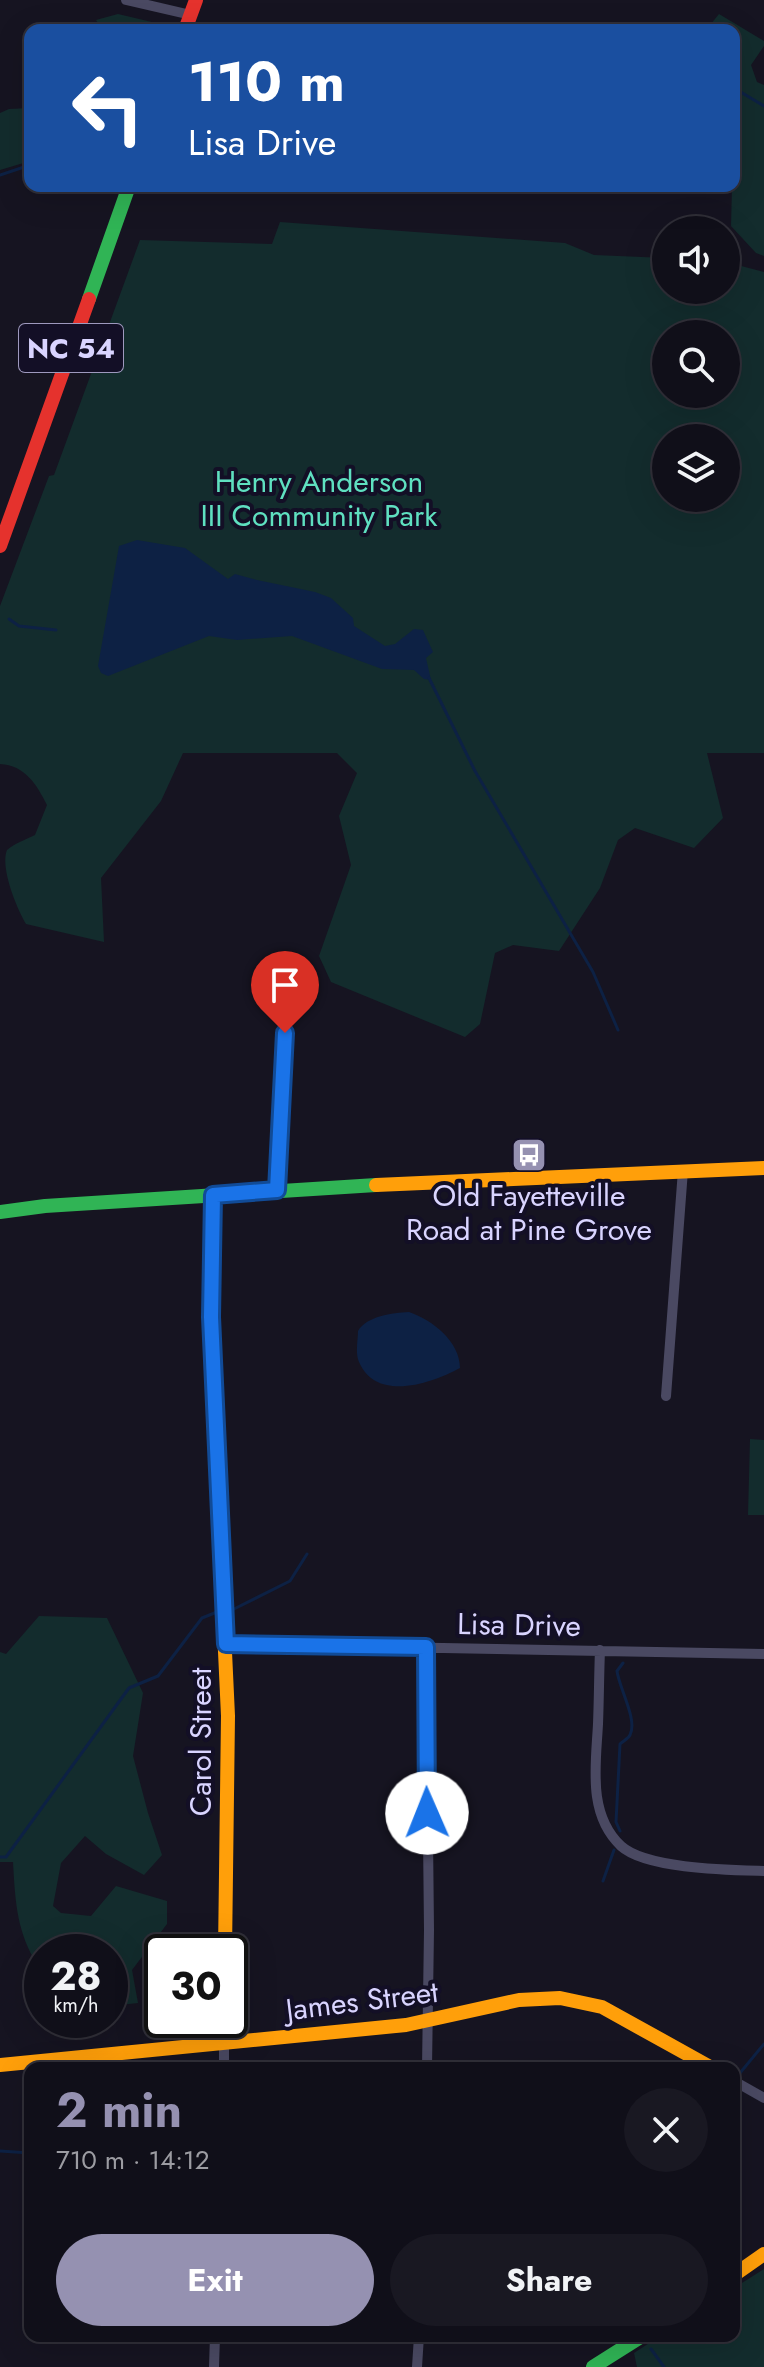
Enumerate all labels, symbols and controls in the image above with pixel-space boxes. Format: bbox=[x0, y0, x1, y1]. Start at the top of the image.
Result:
text: 110 m bbox=[188, 41, 345, 122]
icon: left bbox=[56, 56, 160, 160]
text: Lisa Drive bbox=[188, 116, 336, 168]
map controls bbox=[652, 216, 740, 512]
button: sound bbox=[652, 216, 740, 304]
button: search bbox=[652, 320, 740, 408]
road number: NC 54 bbox=[19, 324, 123, 372]
button: layers bbox=[652, 424, 740, 512]
park label: Henry Anderson III Community Park bbox=[201, 460, 438, 537]
pin bbox=[251, 951, 319, 1033]
icon: arrive bbox=[263, 963, 307, 1007]
bus stop icon: Old Fayetteville Road at Pine Grove bbox=[510, 1136, 548, 1174]
place label: Old Fayetteville Road at Pine Grove bbox=[406, 1174, 652, 1251]
street label: Lisa Drive bbox=[457, 1602, 581, 1647]
street label: Carol Street bbox=[179, 1667, 222, 1816]
position arrow bbox=[385, 1771, 469, 1855]
speed limit sign: 30 bbox=[144, 1934, 248, 2038]
text: 28 bbox=[50, 1947, 102, 2005]
street label: James Street bbox=[279, 1970, 441, 2032]
text: km/h bbox=[53, 1991, 99, 2020]
text: 2 min bbox=[56, 2076, 182, 2145]
button: close bbox=[624, 2088, 708, 2172]
text: 710 m · 14:12 bbox=[56, 2141, 210, 2179]
button: Exit bbox=[56, 2234, 374, 2326]
button: Share bbox=[390, 2234, 708, 2326]

